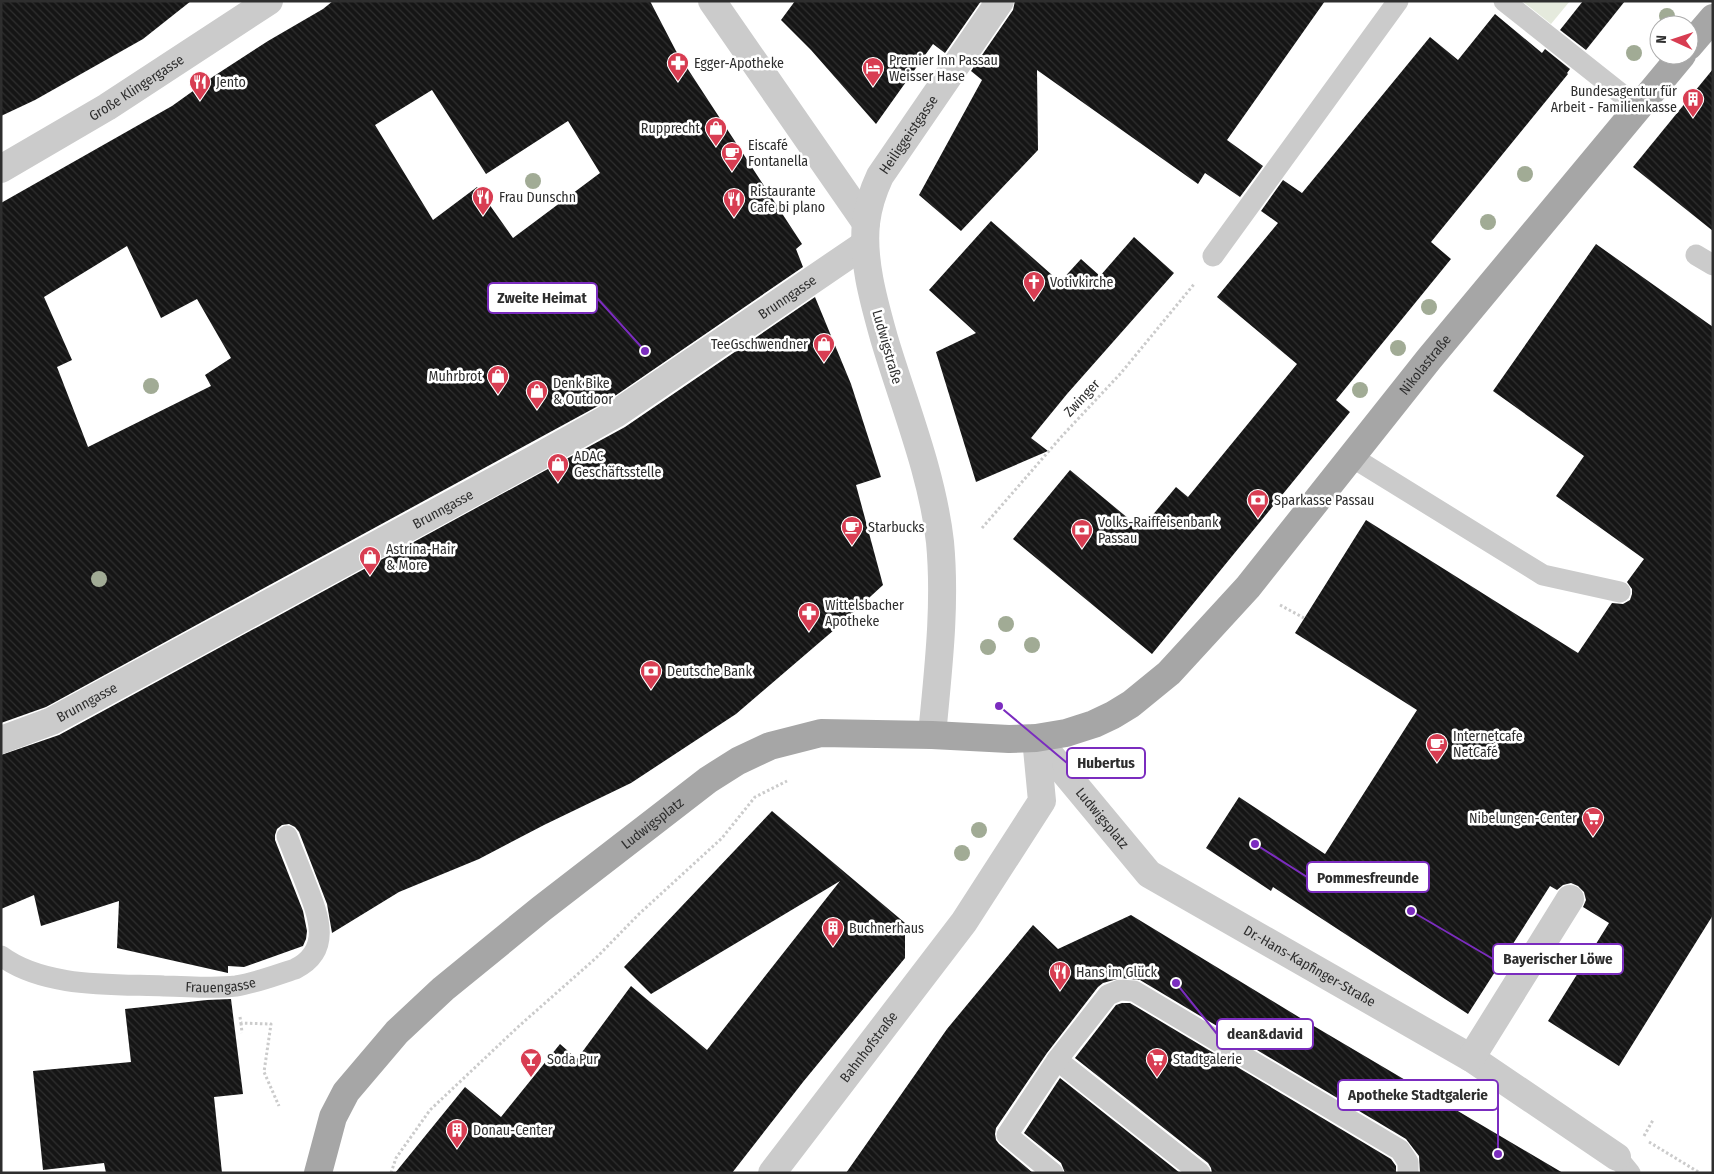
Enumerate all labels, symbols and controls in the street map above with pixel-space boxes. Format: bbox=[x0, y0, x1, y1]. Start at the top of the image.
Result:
north arrow bbox=[1649, 15, 1699, 65]
text: N bbox=[1653, 35, 1670, 44]
street label: Große Klingergasse bbox=[86, 51, 187, 124]
pharmacy icon: Egger-Apotheke bbox=[666, 51, 690, 82]
place label: Premier Inn Passau Weisser Hase bbox=[889, 52, 998, 85]
place label: Egger-Apotheke bbox=[694, 55, 784, 72]
hotel icon: Premier Inn Passau Weisser Hase bbox=[861, 56, 885, 87]
restaurant icon: Jento bbox=[188, 70, 212, 101]
place label: Jento bbox=[216, 74, 246, 91]
place label: Bundesagentur für Arbeit - Familienkasse bbox=[1551, 83, 1677, 116]
building icon: Bundesagentur für Arbeit - Familienkasse bbox=[1681, 87, 1705, 118]
street label: Heiliggeistgasse bbox=[875, 92, 941, 177]
shop icon: Rupprecht bbox=[704, 116, 728, 147]
place label: Rupprecht bbox=[641, 120, 700, 137]
place label: Eiscafé Fontanella bbox=[748, 137, 808, 170]
cafe icon: Eiscafé Fontanella bbox=[720, 141, 744, 172]
place label: Ristaurante Cafe bi plano bbox=[750, 183, 825, 216]
restaurant icon: Frau Dunschn bbox=[471, 185, 495, 216]
restaurant icon: Ristaurante Cafe bi plano bbox=[722, 187, 746, 218]
place label: Frau Dunschn bbox=[499, 189, 576, 206]
church icon: Votivkirche bbox=[1022, 270, 1046, 301]
street label: Brunngasse bbox=[755, 271, 820, 323]
place label: Votivkirche bbox=[1050, 274, 1113, 291]
callout: Zweite Heimat bbox=[488, 283, 597, 313]
text: Zweite Heimat bbox=[497, 289, 587, 307]
street label: Ludwigstraße bbox=[868, 308, 906, 386]
street label: Nikolastraße bbox=[1396, 331, 1454, 398]
shop icon: TeeGschwendner bbox=[812, 332, 836, 363]
place label: TeeGschwendner bbox=[711, 336, 808, 353]
shop icon: Muhrbrot bbox=[486, 364, 510, 395]
place label: Muhrbrot bbox=[429, 368, 482, 385]
place label: Denk Bike & Outdoor bbox=[553, 375, 613, 408]
street label: Zwinger bbox=[1061, 376, 1104, 420]
shop icon: Denk Bike & Outdoor bbox=[525, 379, 549, 410]
place label: ADAC Geschäftsstelle bbox=[574, 448, 661, 481]
shop icon: ADAC Geschäftsstelle bbox=[546, 452, 570, 483]
street label: Brunngasse bbox=[409, 486, 476, 532]
bank icon: Sparkasse Passau bbox=[1246, 488, 1270, 519]
place label: Sparkasse Passau bbox=[1274, 492, 1374, 509]
place label: Volks-Raiffeisenbank Passau bbox=[1098, 514, 1219, 547]
cafe icon: Starbucks bbox=[840, 515, 864, 546]
bank icon: Volks-Raiffeisenbank Passau bbox=[1070, 518, 1094, 549]
place label: Starbucks bbox=[868, 519, 924, 536]
place label: Astrina-Hair & More bbox=[386, 541, 455, 574]
shop icon: Astrina-Hair & More bbox=[358, 545, 382, 576]
place label: Wittelsbacher Apotheke bbox=[825, 597, 904, 630]
pharmacy icon: Wittelsbacher Apotheke bbox=[797, 601, 821, 632]
bank icon: Deutsche Bank bbox=[639, 659, 663, 690]
place label: Deutsche Bank bbox=[667, 663, 752, 680]
street label: Brunngasse bbox=[53, 679, 120, 725]
place label: Internetcafe NetCafé bbox=[1453, 728, 1523, 761]
cafe icon: Internetcafe NetCafé bbox=[1425, 732, 1449, 763]
callout: Hubertus bbox=[1067, 748, 1145, 778]
text: Hubertus bbox=[1077, 754, 1135, 772]
street label: Ludwigsplatz bbox=[1072, 784, 1133, 852]
street label: Ludwigsplatz bbox=[618, 793, 687, 852]
supermarket icon: Nibelungen-Center bbox=[1581, 806, 1605, 837]
place label: Nibelungen-Center bbox=[1469, 810, 1577, 827]
callout: Pommesfreunde bbox=[1307, 862, 1429, 892]
text: Pommesfreunde bbox=[1317, 869, 1419, 887]
building icon: Buchnerhaus bbox=[821, 916, 845, 947]
place label: Buchnerhaus bbox=[849, 920, 924, 937]
street label: Dr.-Hans-Kapfinger-Straße bbox=[1241, 922, 1379, 1010]
callout: Bayerischer Löwe bbox=[1493, 944, 1623, 974]
text: Bayerischer Löwe bbox=[1503, 950, 1613, 968]
restaurant icon: Hans im Glück bbox=[1048, 960, 1072, 991]
place label: Hans im Glück bbox=[1076, 964, 1158, 981]
street label: Frauengasse bbox=[185, 974, 258, 996]
street label: Bahnhofstraße bbox=[836, 1008, 901, 1085]
callout: dean&david bbox=[1217, 1019, 1313, 1049]
text: dean&david bbox=[1227, 1025, 1303, 1043]
bar icon: Soda Pur bbox=[519, 1047, 543, 1078]
supermarket icon: Stadtgalerie bbox=[1145, 1047, 1169, 1078]
place label: Soda Pur bbox=[547, 1051, 598, 1068]
place label: Stadtgalerie bbox=[1173, 1051, 1242, 1068]
callout: Apotheke Stadtgalerie bbox=[1338, 1080, 1498, 1110]
text: Apotheke Stadtgalerie bbox=[1347, 1086, 1488, 1104]
building icon: Donau-Center bbox=[445, 1118, 469, 1149]
place label: Donau-Center bbox=[473, 1122, 553, 1139]

